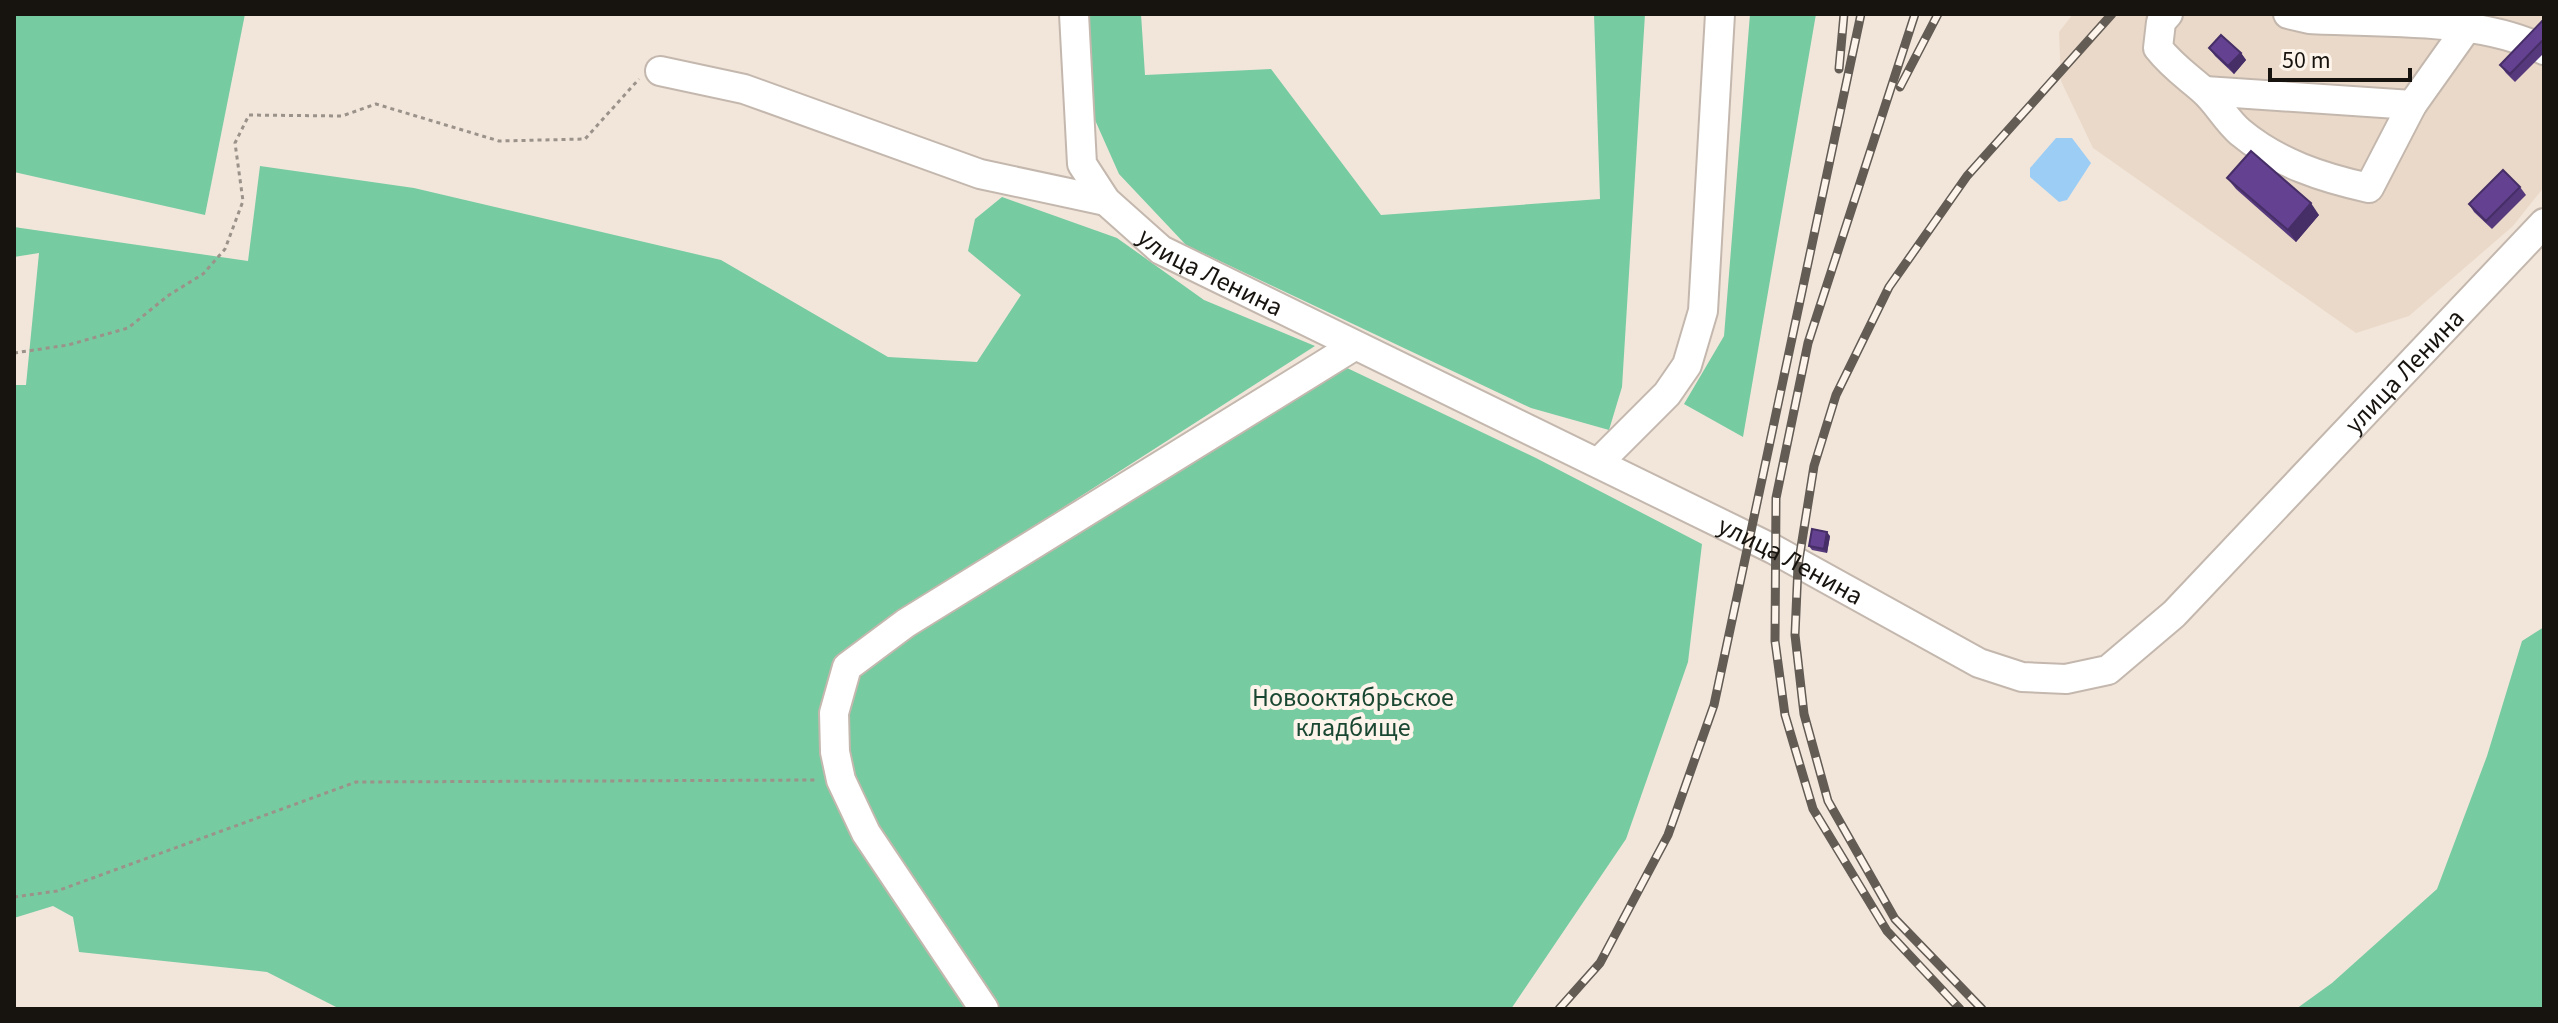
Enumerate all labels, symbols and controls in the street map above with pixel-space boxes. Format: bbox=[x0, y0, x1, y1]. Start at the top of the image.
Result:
scale bar bbox=[2270, 32, 2410, 82]
text: 50 m bbox=[2282, 43, 2331, 78]
street label: улица Ленина bbox=[1129, 219, 1289, 326]
street label: улица Ленина bbox=[2336, 301, 2473, 442]
street label: улица Ленина bbox=[1712, 507, 1870, 614]
park label: Новооктябрьское кладбище bbox=[1252, 679, 1454, 746]

